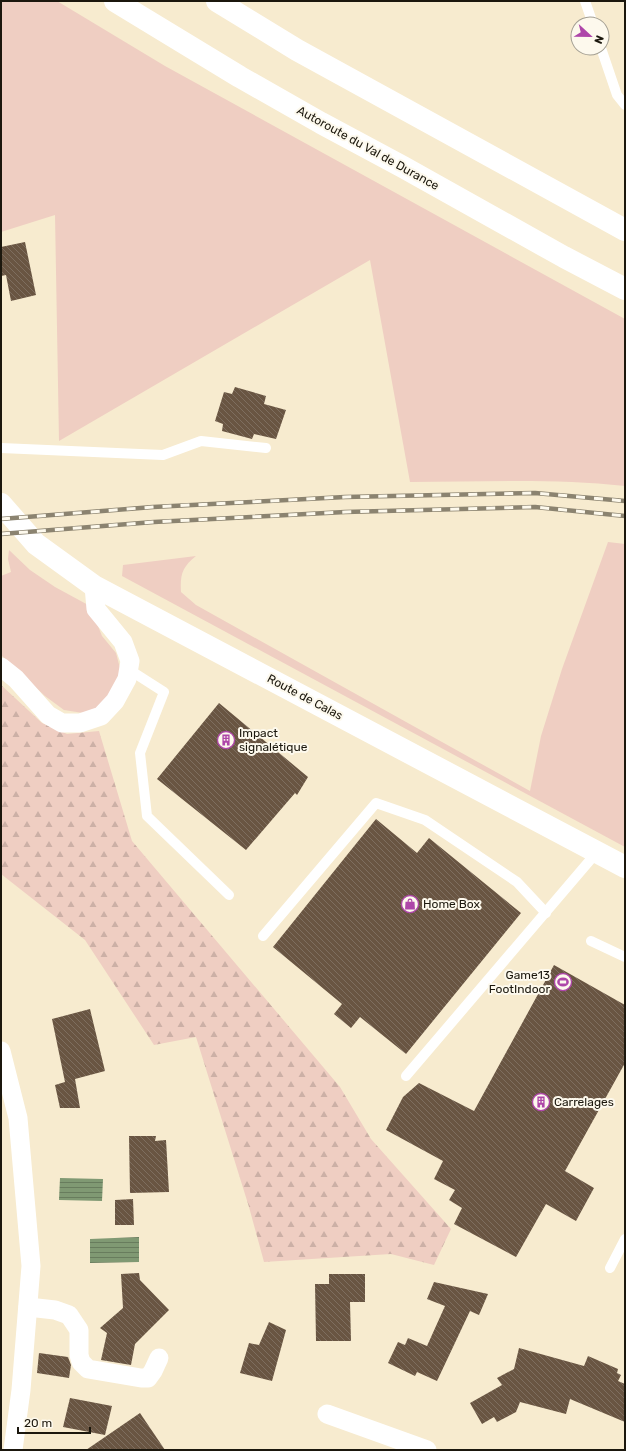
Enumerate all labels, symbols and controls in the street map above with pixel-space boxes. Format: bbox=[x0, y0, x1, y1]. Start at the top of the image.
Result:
north arrow bbox=[570, 16, 610, 56]
text: N bbox=[591, 33, 606, 46]
street label: Autoroute du Val de Durance bbox=[295, 103, 442, 193]
street label: Route de Calas bbox=[265, 671, 345, 723]
place label: Impact signalétique bbox=[239, 726, 308, 754]
building icon: Impact signalétique bbox=[216, 730, 236, 750]
shop icon: Home Box bbox=[400, 894, 420, 914]
place label: Home Box bbox=[423, 897, 481, 911]
place label: Game13 FootIndoor bbox=[489, 968, 550, 996]
sports icon: Game13 FootIndoor bbox=[553, 972, 573, 992]
building icon: Carrelages bbox=[531, 1092, 551, 1112]
place label: Carrelages bbox=[554, 1095, 614, 1109]
scale bar bbox=[18, 1409, 90, 1435]
text: 20 m bbox=[24, 1416, 52, 1430]

